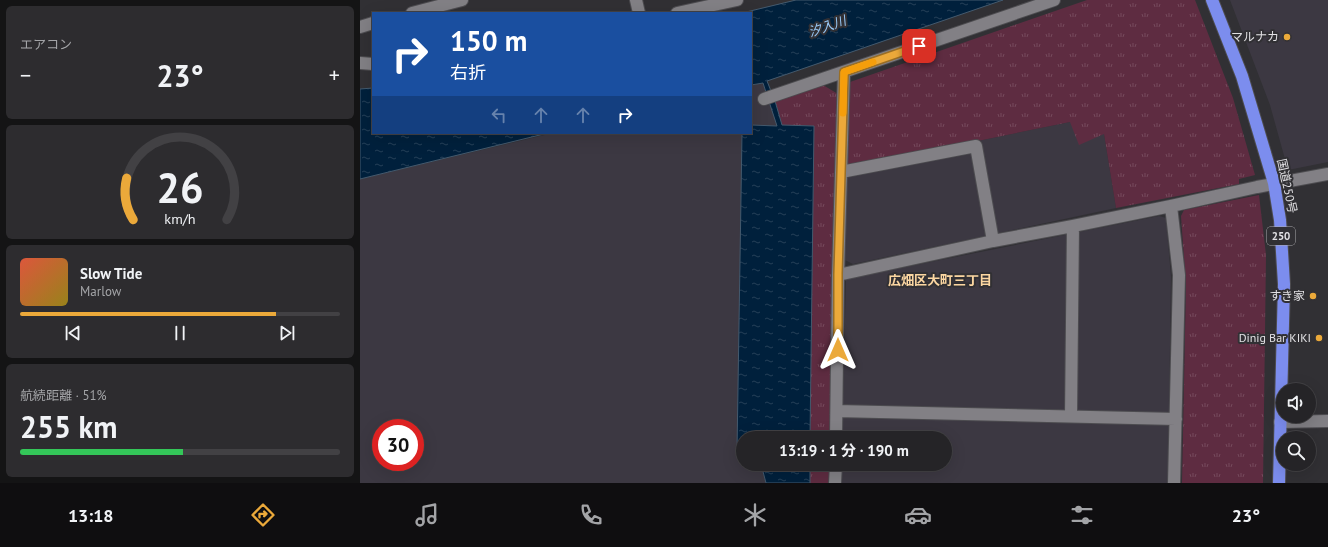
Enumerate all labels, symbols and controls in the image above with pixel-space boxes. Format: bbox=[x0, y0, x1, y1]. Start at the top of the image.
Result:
water label: 汐入川 bbox=[806, 11, 850, 41]
text: 150 m bbox=[450, 22, 527, 59]
icon: right bbox=[384, 28, 436, 80]
pin bbox=[902, 29, 936, 63]
place label: マルナカ bbox=[1231, 29, 1279, 44]
marker: マルナカ bbox=[1282, 32, 1292, 42]
icon: arrive bbox=[908, 35, 930, 57]
text: エアコン bbox=[20, 36, 72, 53]
text: 23° bbox=[156, 56, 204, 95]
text: − bbox=[20, 61, 31, 89]
text: + bbox=[329, 61, 340, 89]
text: 右折 bbox=[450, 61, 486, 84]
icon: left bbox=[488, 104, 510, 126]
icon: ahead bbox=[530, 104, 552, 126]
icon: ahead bbox=[572, 104, 594, 126]
icon: right bbox=[614, 104, 636, 126]
street label: 国道250号 bbox=[1274, 157, 1301, 215]
text: 26 bbox=[156, 161, 204, 214]
text: km/h bbox=[164, 208, 196, 227]
road number: 250 bbox=[1267, 227, 1295, 245]
text: Slow Tide bbox=[80, 264, 142, 283]
district label: 広畑区大町三丁目 bbox=[888, 272, 992, 289]
text: Marlow bbox=[80, 283, 121, 300]
place label: すき家 bbox=[1269, 288, 1305, 303]
marker: すき家 bbox=[1308, 291, 1318, 301]
icon: previous bbox=[62, 322, 84, 344]
icon: pause bbox=[169, 322, 191, 344]
icon: next bbox=[276, 322, 298, 344]
position arrow bbox=[817, 329, 859, 371]
place label: Dinig Bar KIKI bbox=[1239, 330, 1311, 345]
marker: Dinig Bar KIKI bbox=[1314, 333, 1324, 343]
map controls bbox=[1276, 383, 1316, 471]
button: sound bbox=[1276, 383, 1316, 423]
text: 航続距離 · 51% bbox=[20, 387, 107, 404]
text: 255 km bbox=[20, 407, 118, 446]
speed limit sign: 30 bbox=[372, 419, 424, 471]
button: search bbox=[1276, 431, 1316, 471]
text: 13:19 · 1 分 · 190 m bbox=[779, 441, 909, 460]
icon: directions bbox=[249, 501, 277, 529]
icon: music bbox=[413, 501, 441, 529]
icon: phone bbox=[577, 501, 605, 529]
icon: climate bbox=[741, 501, 769, 529]
icon: car bbox=[904, 501, 932, 529]
icon: filters bbox=[1068, 501, 1096, 529]
text: 13:18 bbox=[68, 504, 114, 527]
text: 23° bbox=[1232, 504, 1260, 527]

